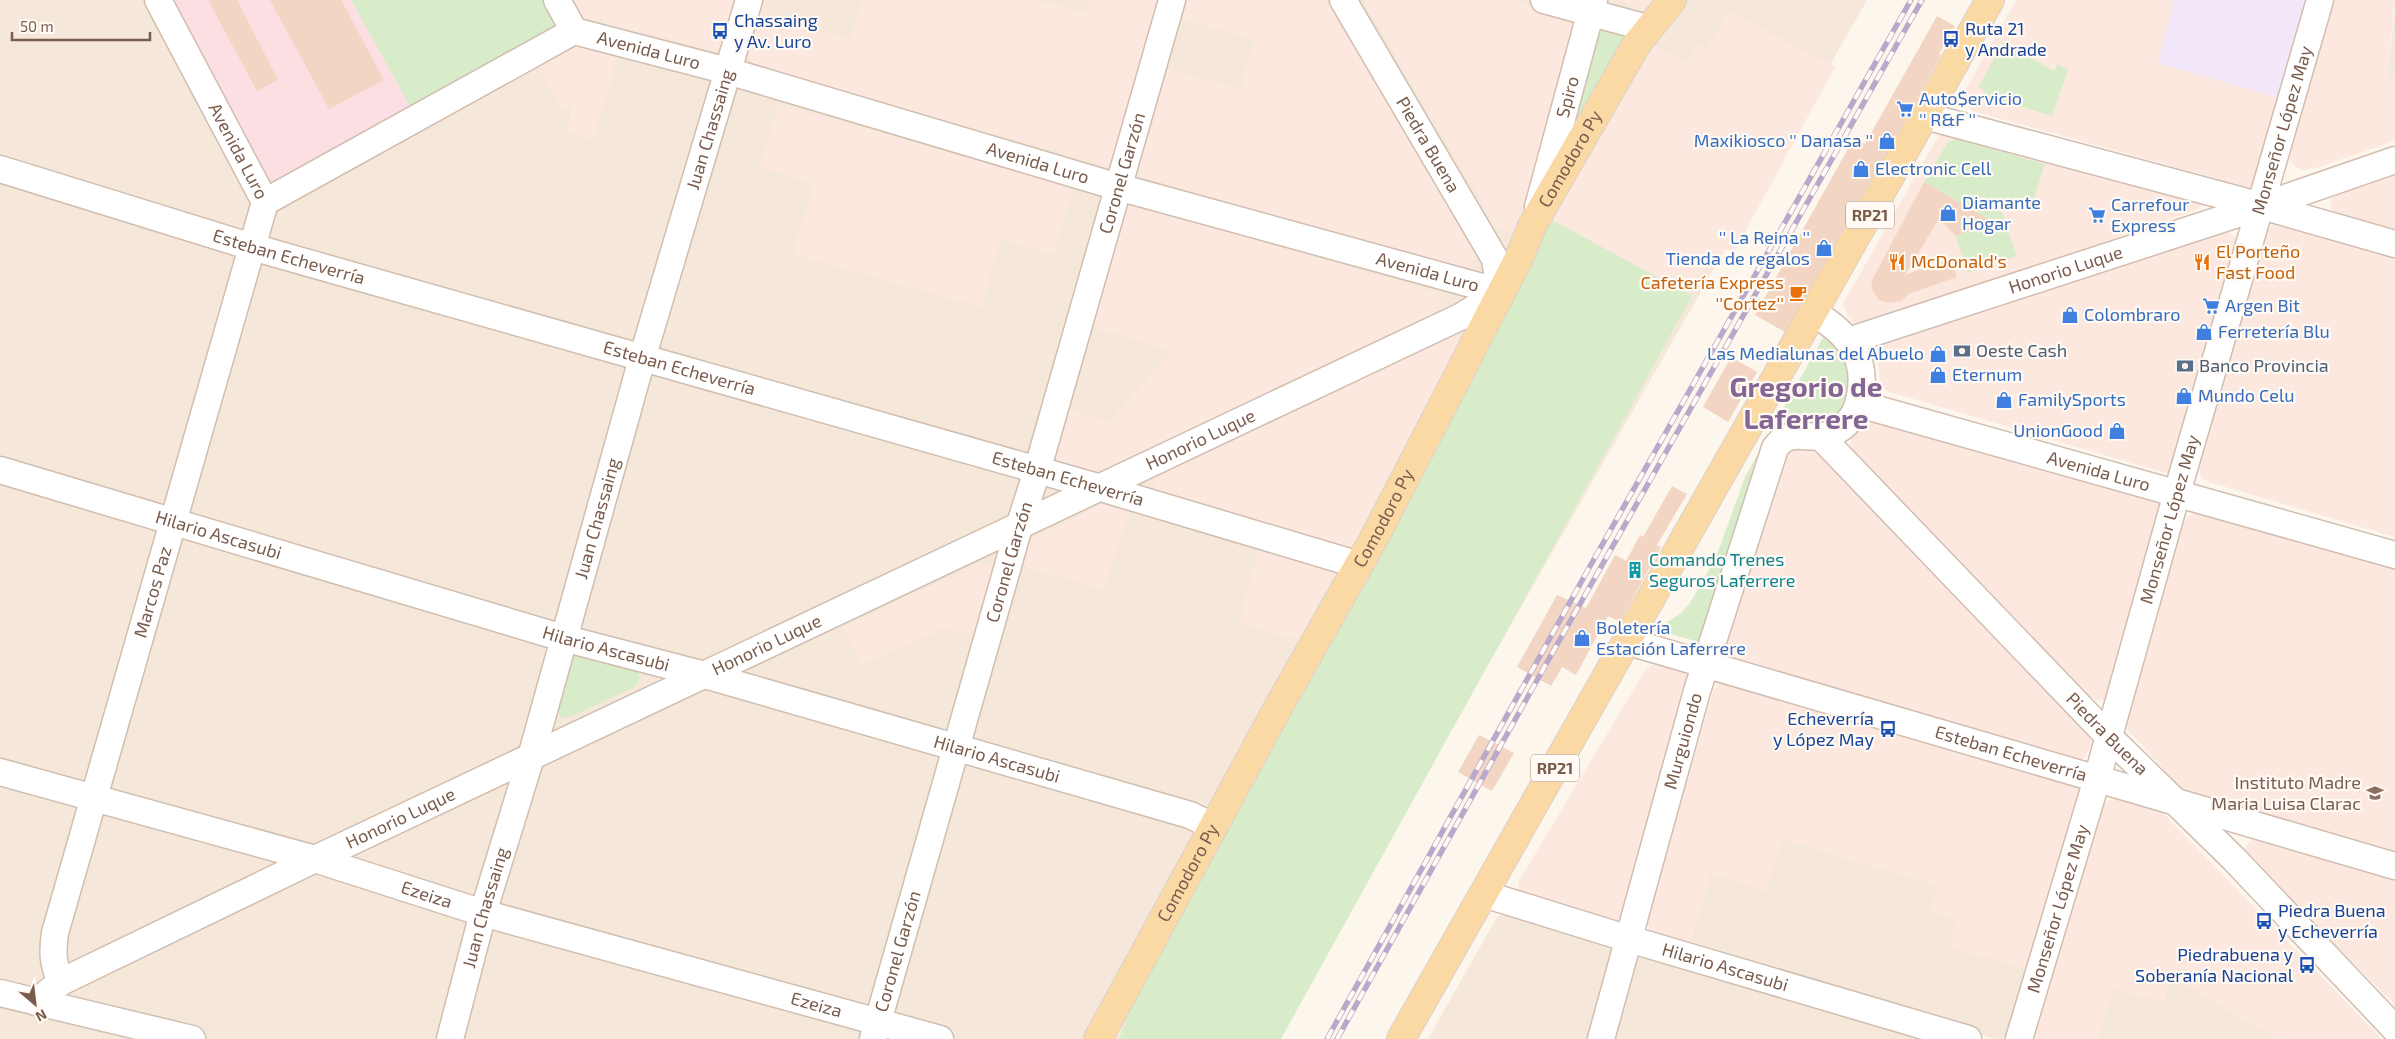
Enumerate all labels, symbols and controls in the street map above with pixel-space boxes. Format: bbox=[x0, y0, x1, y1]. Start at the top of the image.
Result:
place label: Chassaing y Av. Luro bbox=[734, 9, 818, 52]
scale bar bbox=[12, 10, 150, 42]
text: 50 m bbox=[20, 17, 54, 35]
place label: Ruta 21 y Andrade bbox=[1965, 17, 2047, 60]
bus stop icon: Chassaing y Av. Luro bbox=[710, 21, 730, 41]
street label: Avenida Luro bbox=[595, 25, 703, 73]
bus stop icon: Ruta 21 y Andrade bbox=[1941, 29, 1961, 49]
street label: Monseñor López May bbox=[2246, 43, 2316, 217]
street label: Juan Chassaing bbox=[681, 67, 738, 192]
street label: Spiro bbox=[1551, 73, 1583, 120]
place label: Auto$ervicio '' R&F '' bbox=[1919, 87, 2022, 130]
street label: Piedra Buena bbox=[1392, 92, 1466, 196]
street label: Avenida Luro bbox=[204, 99, 273, 203]
supermarket icon: Auto$ervicio '' R&F '' bbox=[1895, 99, 1915, 119]
street label: Comodoro Py bbox=[1533, 106, 1606, 211]
street label: Coronel Garzón bbox=[1094, 110, 1149, 236]
place label: Maxikiosco '' Danasa '' bbox=[1694, 129, 1873, 151]
shop icon: Maxikiosco '' Danasa '' bbox=[1877, 131, 1897, 151]
street label: Avenida Luro bbox=[984, 137, 1092, 188]
place label: Electronic Cell bbox=[1875, 157, 1992, 179]
shop icon: Electronic Cell bbox=[1851, 159, 1871, 179]
place label: Diamante Hogar bbox=[1962, 191, 2041, 234]
place label: Carrefour Express bbox=[2111, 193, 2189, 236]
road number: RP21 bbox=[1846, 202, 1894, 228]
shop icon: Diamante Hogar bbox=[1938, 203, 1958, 223]
supermarket icon: Carrefour Express bbox=[2087, 205, 2107, 225]
street label: Esteban Echeverría bbox=[210, 224, 368, 289]
place label: '' La Reina '' Tienda de regalos bbox=[1666, 226, 1810, 269]
shop icon: '' La Reina '' Tienda de regalos bbox=[1814, 238, 1834, 258]
street label: Honorio Luque bbox=[2006, 240, 2125, 298]
place label: El Porteño Fast Food bbox=[2216, 240, 2300, 283]
street label: Avenida Luro bbox=[1374, 247, 1482, 296]
place label: McDonald's bbox=[1911, 250, 2007, 272]
restaurant icon: McDonald's bbox=[1887, 252, 1907, 272]
restaurant icon: El Porteño Fast Food bbox=[2192, 252, 2212, 272]
place label: Cafetería Express ''Cortez'' bbox=[1640, 271, 1784, 314]
cafe icon: Cafetería Express ''Cortez'' bbox=[1788, 283, 1808, 303]
place label: Argen Bit bbox=[2225, 294, 2300, 316]
supermarket icon: Argen Bit bbox=[2201, 296, 2221, 316]
place label: Colombraro bbox=[2084, 303, 2180, 325]
shop icon: Colombraro bbox=[2060, 305, 2080, 325]
place label: Ferretería Blu bbox=[2218, 320, 2330, 342]
shop icon: Ferretería Blu bbox=[2194, 322, 2214, 342]
street label: Esteban Echeverría bbox=[601, 335, 758, 399]
place label: Oeste Cash bbox=[1976, 339, 2067, 361]
bank icon: Oeste Cash bbox=[1952, 341, 1972, 361]
place label: Las Medialunas del Abuelo bbox=[1707, 342, 1924, 364]
shop icon: Las Medialunas del Abuelo bbox=[1928, 344, 1948, 364]
place label: Banco Provincia bbox=[2199, 354, 2329, 376]
bank icon: Banco Provincia bbox=[2175, 356, 2195, 376]
place label: Eternum bbox=[1952, 363, 2022, 385]
shop icon: Eternum bbox=[1928, 365, 1948, 385]
district label: Gregorio de Laferrere bbox=[1729, 369, 1883, 435]
place label: Mundo Celu bbox=[2198, 384, 2295, 406]
shop icon: Mundo Celu bbox=[2174, 386, 2194, 406]
place label: FamilySports bbox=[2018, 388, 2126, 410]
shop icon: FamilySports bbox=[1994, 390, 2014, 410]
street label: Honorio Luque bbox=[1142, 404, 1258, 474]
place label: UnionGood bbox=[2013, 419, 2103, 441]
shop icon: UnionGood bbox=[2107, 421, 2127, 441]
street label: Monseñor López May bbox=[2134, 432, 2203, 606]
street label: Esteban Echeverría bbox=[990, 446, 1147, 510]
street label: Avenida Luro bbox=[2045, 446, 2153, 495]
street label: Juan Chassaing bbox=[569, 455, 624, 581]
street label: Comodoro Py bbox=[1348, 464, 1418, 571]
street label: Coronel Garzón bbox=[980, 498, 1037, 625]
street label: Hilario Ascasubi bbox=[153, 505, 284, 563]
street label: Marcos Paz bbox=[128, 543, 176, 640]
place label: Comando Trenes Seguros Laferrere bbox=[1649, 548, 1795, 591]
building icon: Comando Trenes Seguros Laferrere bbox=[1625, 560, 1645, 580]
street label: Honorio Luque bbox=[708, 609, 825, 680]
place label: Boletería Estación Laferrere bbox=[1596, 616, 1746, 659]
street label: Hilario Ascasubi bbox=[540, 621, 672, 675]
shop icon: Boletería Estación Laferrere bbox=[1572, 628, 1592, 648]
street label: Piedra Buena bbox=[2062, 687, 2153, 779]
street label: Murguiondo bbox=[1658, 690, 1706, 792]
place label: Echeverría y López May bbox=[1773, 707, 1874, 750]
bus stop icon: Echeverría y López May bbox=[1878, 719, 1898, 739]
street label: Esteban Echeverría bbox=[1933, 720, 2090, 785]
street label: Hilario Ascasubi bbox=[931, 730, 1063, 787]
road number: RP21 bbox=[1531, 754, 1579, 781]
place label: Instituto Madre Maria Luisa Clarac bbox=[2211, 771, 2361, 814]
street label: Honorio Luque bbox=[342, 782, 459, 853]
school or university icon: Instituto Madre Maria Luisa Clarac bbox=[2365, 783, 2385, 803]
street label: Comodoro Py bbox=[1152, 819, 1223, 925]
street label: Monseñor López May bbox=[2021, 821, 2093, 995]
street label: Juan Chassaing bbox=[457, 844, 513, 970]
street label: Ezeiza bbox=[399, 875, 455, 912]
street label: Coronel Garzón bbox=[869, 888, 925, 1014]
place label: Piedra Buena y Echeverría bbox=[2278, 899, 2386, 942]
bus stop icon: Piedra Buena y Echeverría bbox=[2254, 911, 2274, 931]
street label: Hilario Ascasubi bbox=[1660, 937, 1791, 995]
place label: Piedrabuena y Soberanía Nacional bbox=[2135, 943, 2294, 986]
bus stop icon: Piedrabuena y Soberanía Nacional bbox=[2297, 955, 2317, 975]
north arrow bbox=[10, 979, 60, 1029]
street label: Ezeiza bbox=[788, 986, 845, 1022]
text: N bbox=[33, 1006, 50, 1026]

